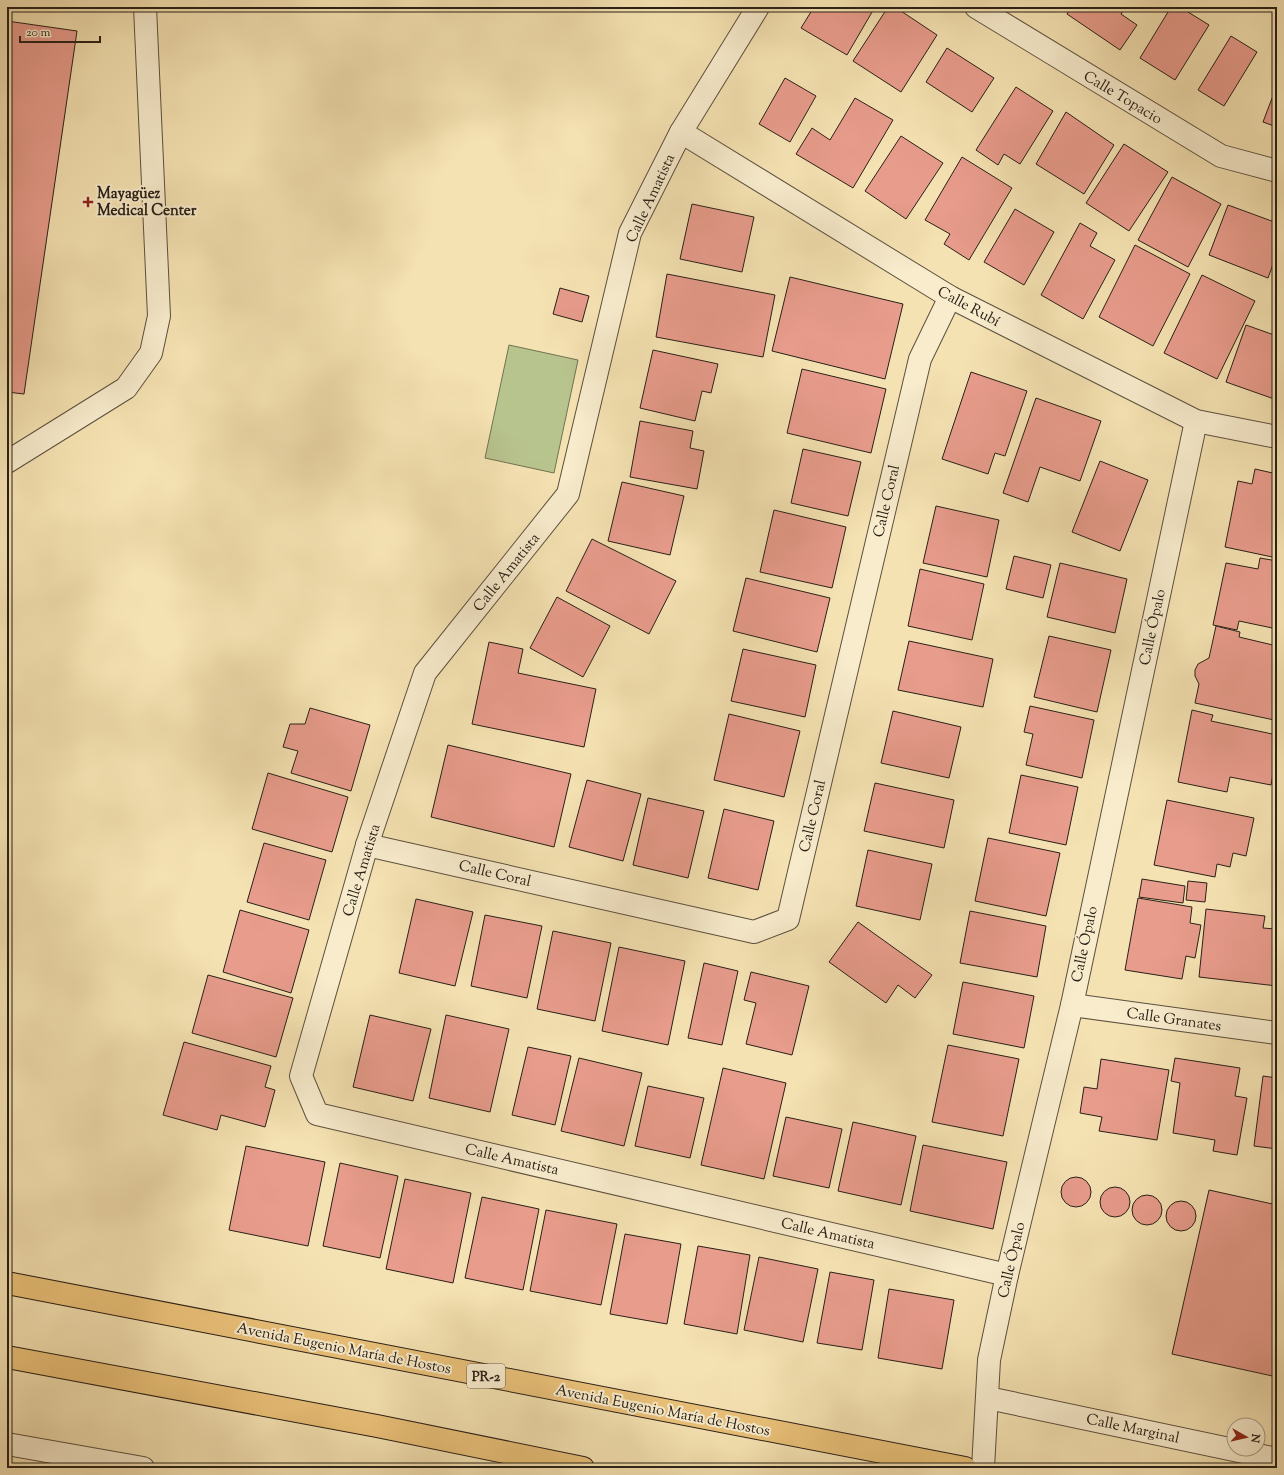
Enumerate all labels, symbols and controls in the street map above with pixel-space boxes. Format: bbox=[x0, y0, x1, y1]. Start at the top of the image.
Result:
scale bar bbox=[20, 18, 100, 44]
text: 20 m bbox=[26, 24, 51, 42]
street label: Calle Topacio bbox=[1079, 66, 1166, 130]
street label: Calle Amatista bbox=[622, 151, 681, 247]
place label: Mayagüez Medical Center bbox=[97, 184, 197, 222]
marker: Mayagüez Medical Center bbox=[82, 196, 94, 208]
street label: Calle Rubí bbox=[933, 282, 1003, 333]
street label: Calle Coral bbox=[869, 463, 906, 540]
street label: Calle Amatista bbox=[469, 529, 546, 617]
street label: Calle Ópalo bbox=[1133, 587, 1172, 667]
street label: Calle Coral bbox=[795, 778, 832, 855]
street label: Calle Amatista bbox=[338, 821, 387, 919]
street label: Calle Coral bbox=[456, 856, 533, 893]
street label: Calle Ópalo bbox=[1065, 904, 1104, 984]
street label: Calle Granates bbox=[1125, 1003, 1223, 1038]
street label: Calle Amatista bbox=[463, 1139, 561, 1181]
street label: Calle Amatista bbox=[779, 1213, 877, 1255]
street label: Calle Ópalo bbox=[992, 1220, 1031, 1300]
street label: Avenida Eugenio María de Hostos bbox=[235, 1318, 453, 1381]
road number: PR-2 bbox=[467, 1364, 505, 1388]
street label: Avenida Eugenio María de Hostos bbox=[554, 1380, 772, 1443]
street label: Calle Marginal bbox=[1084, 1409, 1181, 1450]
north arrow bbox=[1226, 1417, 1266, 1457]
text: N bbox=[1246, 1432, 1264, 1444]

